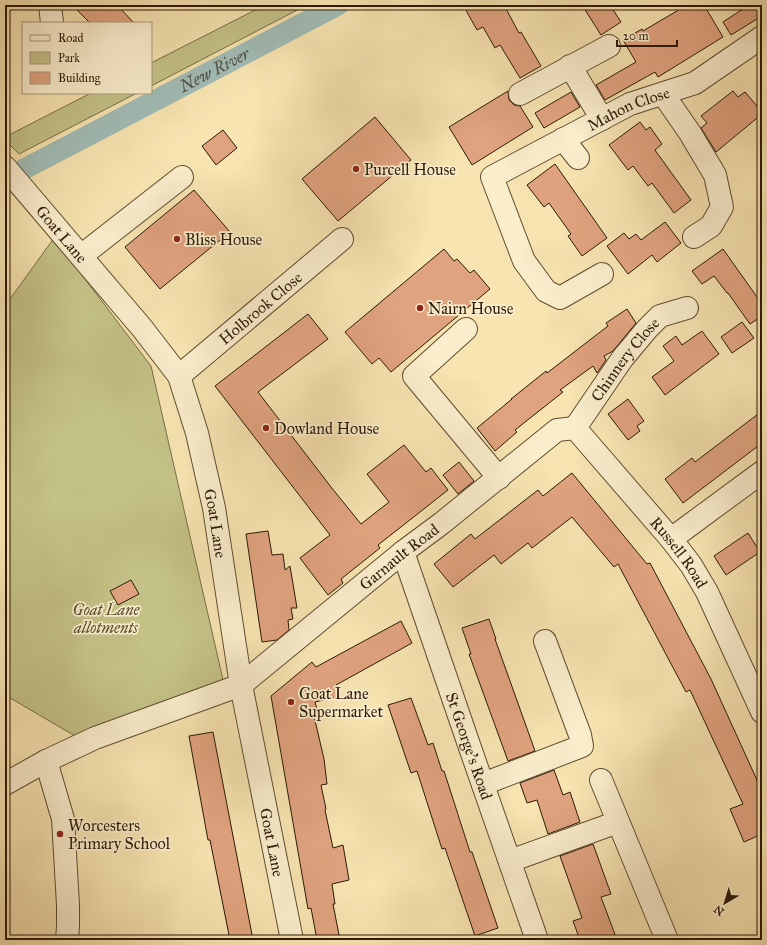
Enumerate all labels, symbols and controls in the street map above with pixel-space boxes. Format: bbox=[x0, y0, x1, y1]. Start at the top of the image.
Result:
legend bbox=[22, 22, 152, 94]
scale bar bbox=[617, 22, 677, 48]
text: 20 m bbox=[623, 29, 649, 43]
text: Road bbox=[58, 31, 84, 45]
water label: New River bbox=[174, 42, 254, 97]
text: Park bbox=[58, 51, 80, 65]
text: Building bbox=[58, 71, 101, 86]
street label: Mahon Close bbox=[584, 82, 672, 135]
place label: Purcell House bbox=[364, 160, 456, 179]
marker: Purcell House bbox=[351, 164, 361, 174]
street label: Goat Lane bbox=[32, 201, 92, 267]
place label: Bliss House bbox=[185, 230, 263, 249]
marker: Bliss House bbox=[172, 234, 182, 244]
street label: Holbrook Close bbox=[215, 267, 306, 348]
place label: Nairn House bbox=[428, 299, 514, 318]
marker: Nairn House bbox=[415, 303, 425, 313]
street label: Chinnery Close bbox=[587, 313, 663, 405]
place label: Dowland House bbox=[274, 419, 380, 438]
marker: Dowland House bbox=[261, 423, 271, 433]
street label: Goat Lane bbox=[200, 487, 231, 559]
street label: Russell Road bbox=[646, 513, 712, 591]
street label: Garnault Road bbox=[355, 519, 442, 594]
park label: Goat Lane allotments bbox=[73, 600, 141, 637]
place label: Goat Lane Supermarket bbox=[299, 684, 383, 721]
street label: St George's Road bbox=[442, 690, 497, 802]
marker: Goat Lane Supermarket bbox=[286, 697, 296, 707]
street label: Goat Lane bbox=[256, 806, 289, 879]
place label: Worcesters Primary School bbox=[68, 816, 171, 853]
marker: Worcesters Primary School bbox=[55, 829, 65, 839]
north arrow bbox=[705, 883, 745, 923]
text: N bbox=[711, 902, 727, 918]

